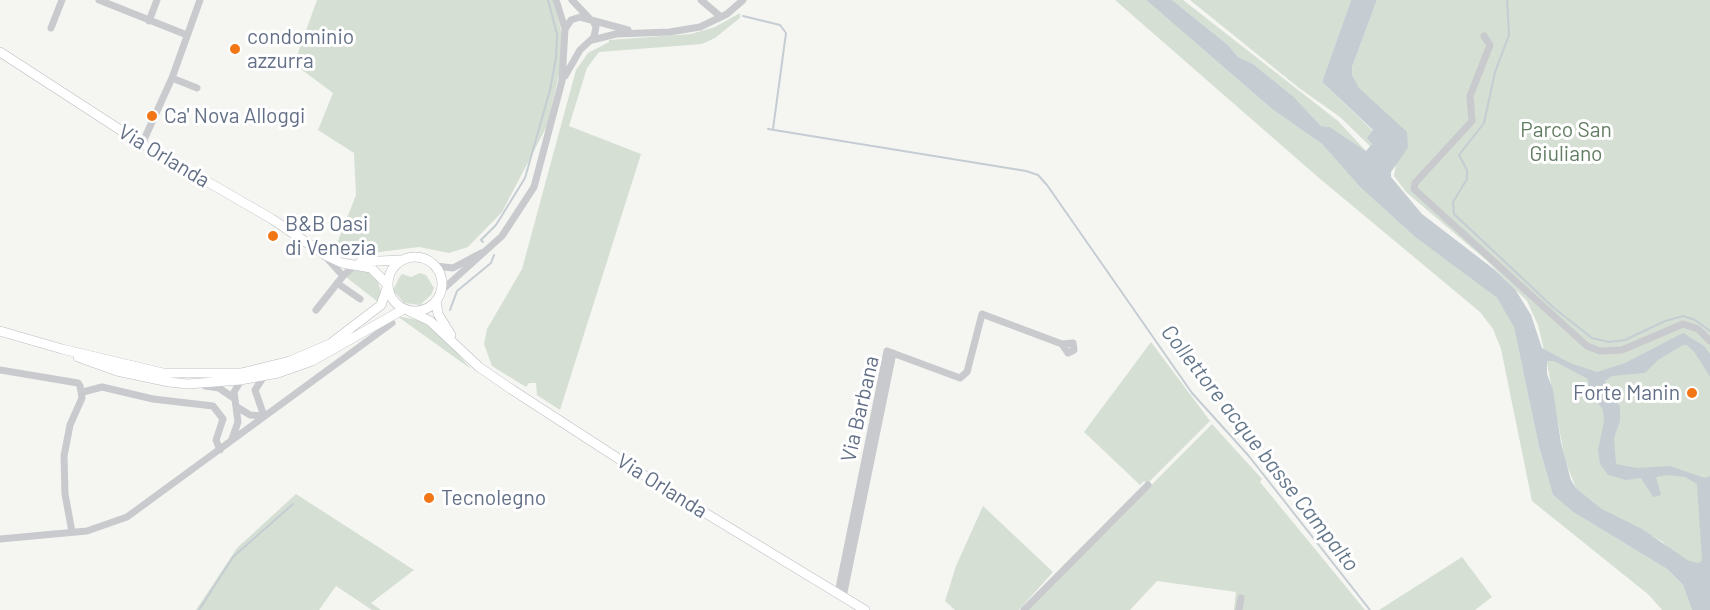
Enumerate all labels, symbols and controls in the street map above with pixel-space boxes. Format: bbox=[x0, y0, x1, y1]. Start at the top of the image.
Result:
place label: condominio azzurra bbox=[247, 24, 354, 74]
marker: condominio azzurra bbox=[228, 42, 242, 56]
place label: Ca' Nova Alloggi bbox=[164, 103, 305, 129]
marker: Ca' Nova Alloggi bbox=[145, 109, 159, 123]
park label: Parco San Giuliano bbox=[1520, 117, 1612, 167]
street label: Via Orlanda bbox=[114, 119, 214, 193]
place label: B&B Oasi di Venezia bbox=[285, 211, 376, 261]
marker: B&B Oasi di Venezia bbox=[266, 229, 280, 243]
water label: Collettore acque basse Campalto bbox=[1155, 319, 1365, 577]
street label: Via Barbana bbox=[836, 353, 884, 465]
place label: Forte Manin bbox=[1573, 380, 1680, 406]
marker: Forte Manin bbox=[1685, 386, 1699, 400]
street label: Via Orlanda bbox=[612, 448, 712, 524]
place label: Tecnolegno bbox=[441, 485, 546, 511]
marker: Tecnolegno bbox=[422, 491, 436, 505]

